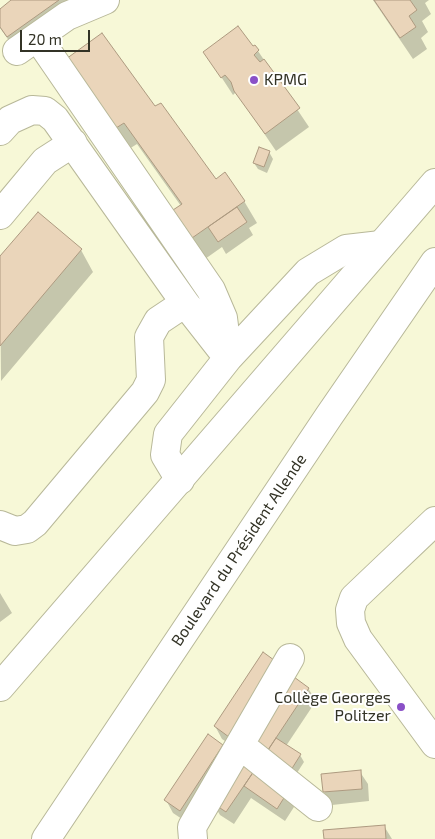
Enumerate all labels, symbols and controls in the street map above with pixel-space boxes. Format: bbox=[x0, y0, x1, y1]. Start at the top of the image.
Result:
scale bar bbox=[22, 20, 92, 52]
text: 20 m bbox=[28, 30, 62, 48]
place label: KPMG bbox=[264, 70, 307, 90]
marker: KPMG bbox=[248, 74, 260, 86]
street label: Boulevard du Président Allende bbox=[167, 450, 311, 650]
place label: Collège Georges Politzer bbox=[274, 688, 391, 726]
marker: Collège Georges Politzer bbox=[395, 701, 407, 713]

